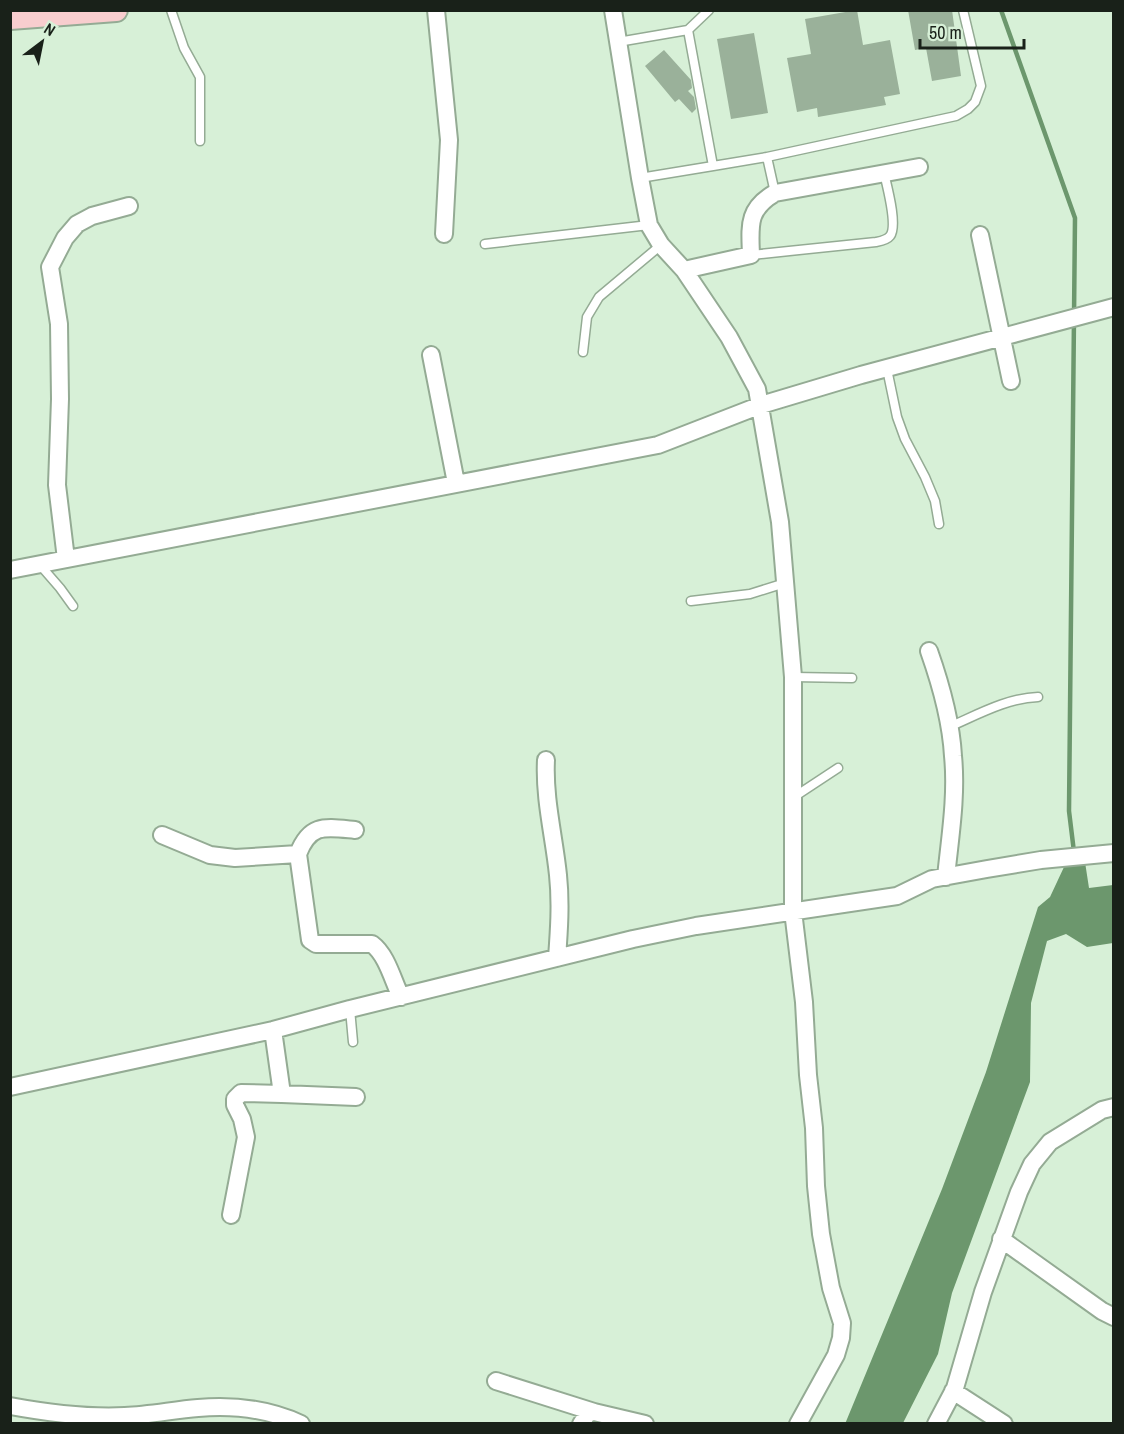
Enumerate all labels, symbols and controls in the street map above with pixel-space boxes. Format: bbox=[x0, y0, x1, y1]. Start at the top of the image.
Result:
north arrow bbox=[12, 12, 72, 72]
scale bar bbox=[920, 12, 1024, 50]
text: N bbox=[40, 17, 60, 41]
text: 50 m bbox=[929, 20, 962, 45]

